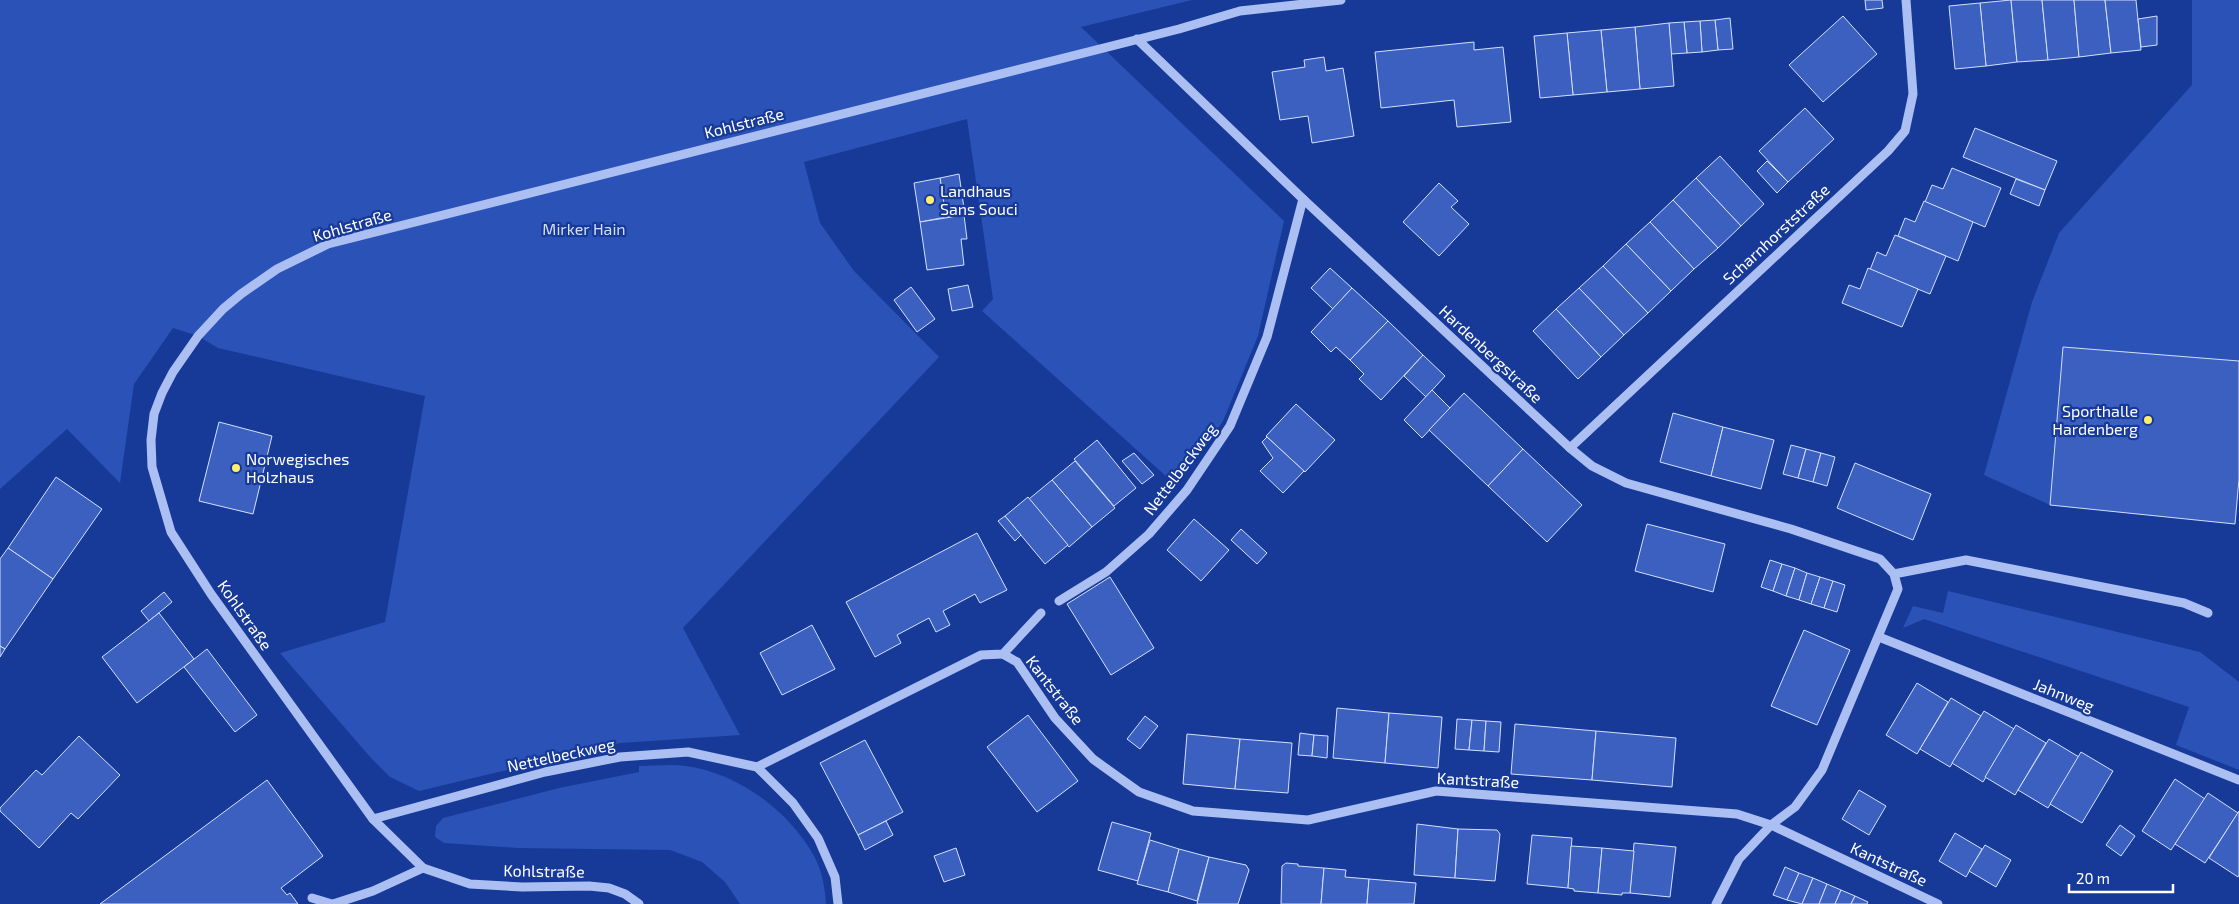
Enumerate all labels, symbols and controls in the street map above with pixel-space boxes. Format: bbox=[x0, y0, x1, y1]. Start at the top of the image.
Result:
street label: Kohlstraße bbox=[702, 103, 786, 142]
street label: Scharnhorststraße bbox=[1719, 179, 1833, 288]
place label: Landhaus Sans Souci bbox=[940, 181, 1018, 218]
marker: Landhaus Sans Souci bbox=[924, 194, 936, 206]
street label: Kohlstraße bbox=[310, 204, 394, 245]
park label: Mirker Hain bbox=[542, 219, 626, 238]
street label: Hardenbergstraße bbox=[1436, 301, 1547, 406]
place label: Sporthalle Hardenberg bbox=[2052, 401, 2138, 438]
marker: Sporthalle Hardenberg bbox=[2142, 414, 2154, 426]
street label: Nettelbeckweg bbox=[1139, 419, 1220, 518]
place label: Norwegisches Holzhaus bbox=[246, 449, 349, 486]
marker: Norwegisches Holzhaus bbox=[230, 462, 242, 474]
street label: Kohlstraße bbox=[214, 576, 276, 653]
street label: Kantstraße bbox=[1023, 651, 1088, 728]
street label: Jahnweg bbox=[2031, 674, 2097, 715]
street label: Nettelbeckweg bbox=[505, 734, 617, 775]
street label: Kantstraße bbox=[1436, 768, 1520, 791]
street label: Kantstraße bbox=[1848, 838, 1931, 890]
street label: Kohlstraße bbox=[503, 860, 585, 881]
scale bar bbox=[2069, 862, 2173, 894]
text: 20 m bbox=[2076, 869, 2110, 887]

